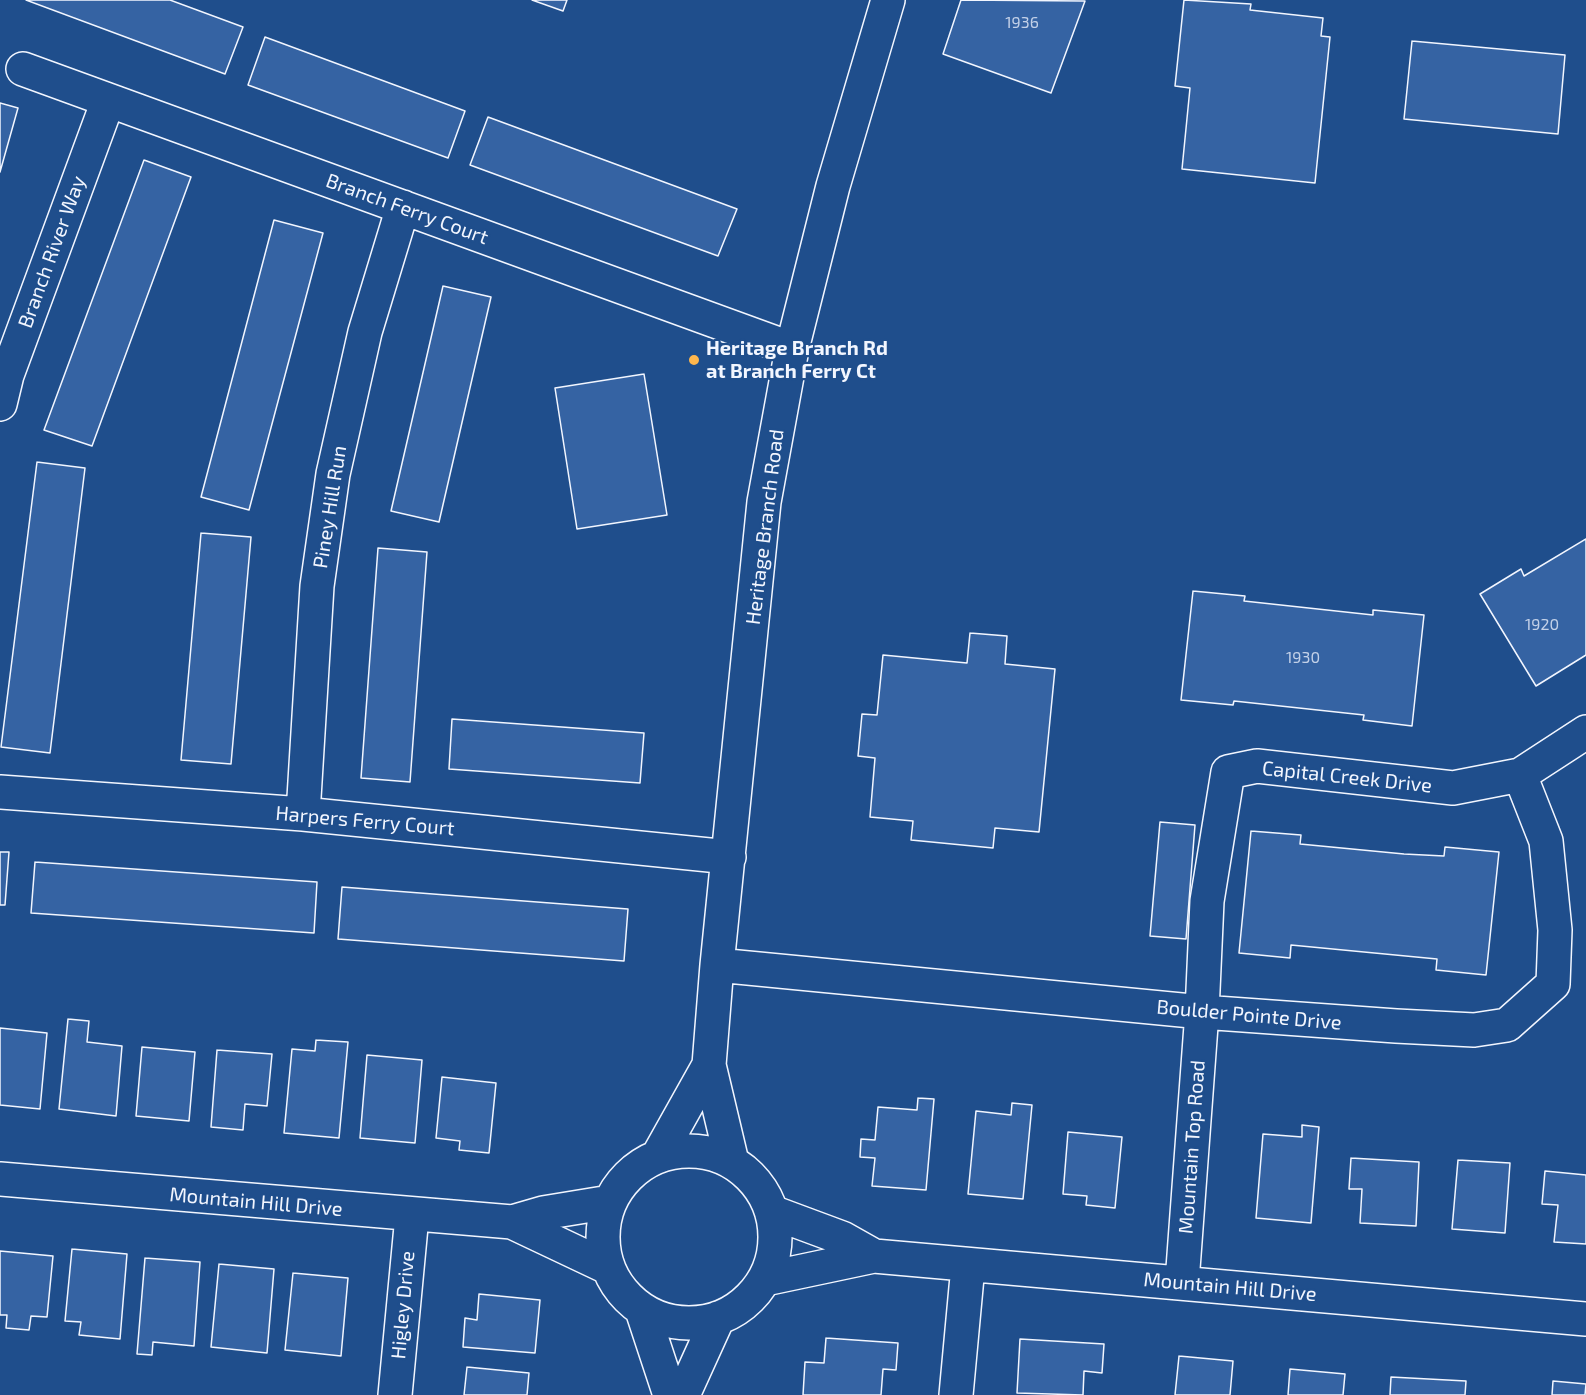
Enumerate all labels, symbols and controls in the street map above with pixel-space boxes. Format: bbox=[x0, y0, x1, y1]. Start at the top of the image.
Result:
house number: 1936 bbox=[1005, 13, 1039, 33]
street label: Branch Ferry Court bbox=[323, 168, 491, 250]
street label: Branch River Way bbox=[13, 173, 91, 331]
place label: Heritage Branch Rd at Branch Ferry Ct bbox=[706, 336, 888, 383]
marker: Heritage Branch Rd at Branch Ferry Ct bbox=[687, 353, 701, 367]
street label: Heritage Branch Road bbox=[741, 428, 789, 626]
street label: Piney Hill Run bbox=[308, 444, 352, 570]
house number: 1920 bbox=[1525, 615, 1559, 635]
house number: 1930 bbox=[1286, 648, 1320, 668]
street label: Capital Creek Drive bbox=[1261, 756, 1433, 798]
street label: Harpers Ferry Court bbox=[275, 801, 455, 841]
street label: Boulder Pointe Drive bbox=[1155, 995, 1343, 1035]
street label: Mountain Top Road bbox=[1174, 1059, 1210, 1235]
street label: Mountain Hill Drive bbox=[168, 1182, 344, 1222]
street label: Higley Drive bbox=[386, 1250, 420, 1360]
street label: Mountain Hill Drive bbox=[1142, 1267, 1318, 1307]

